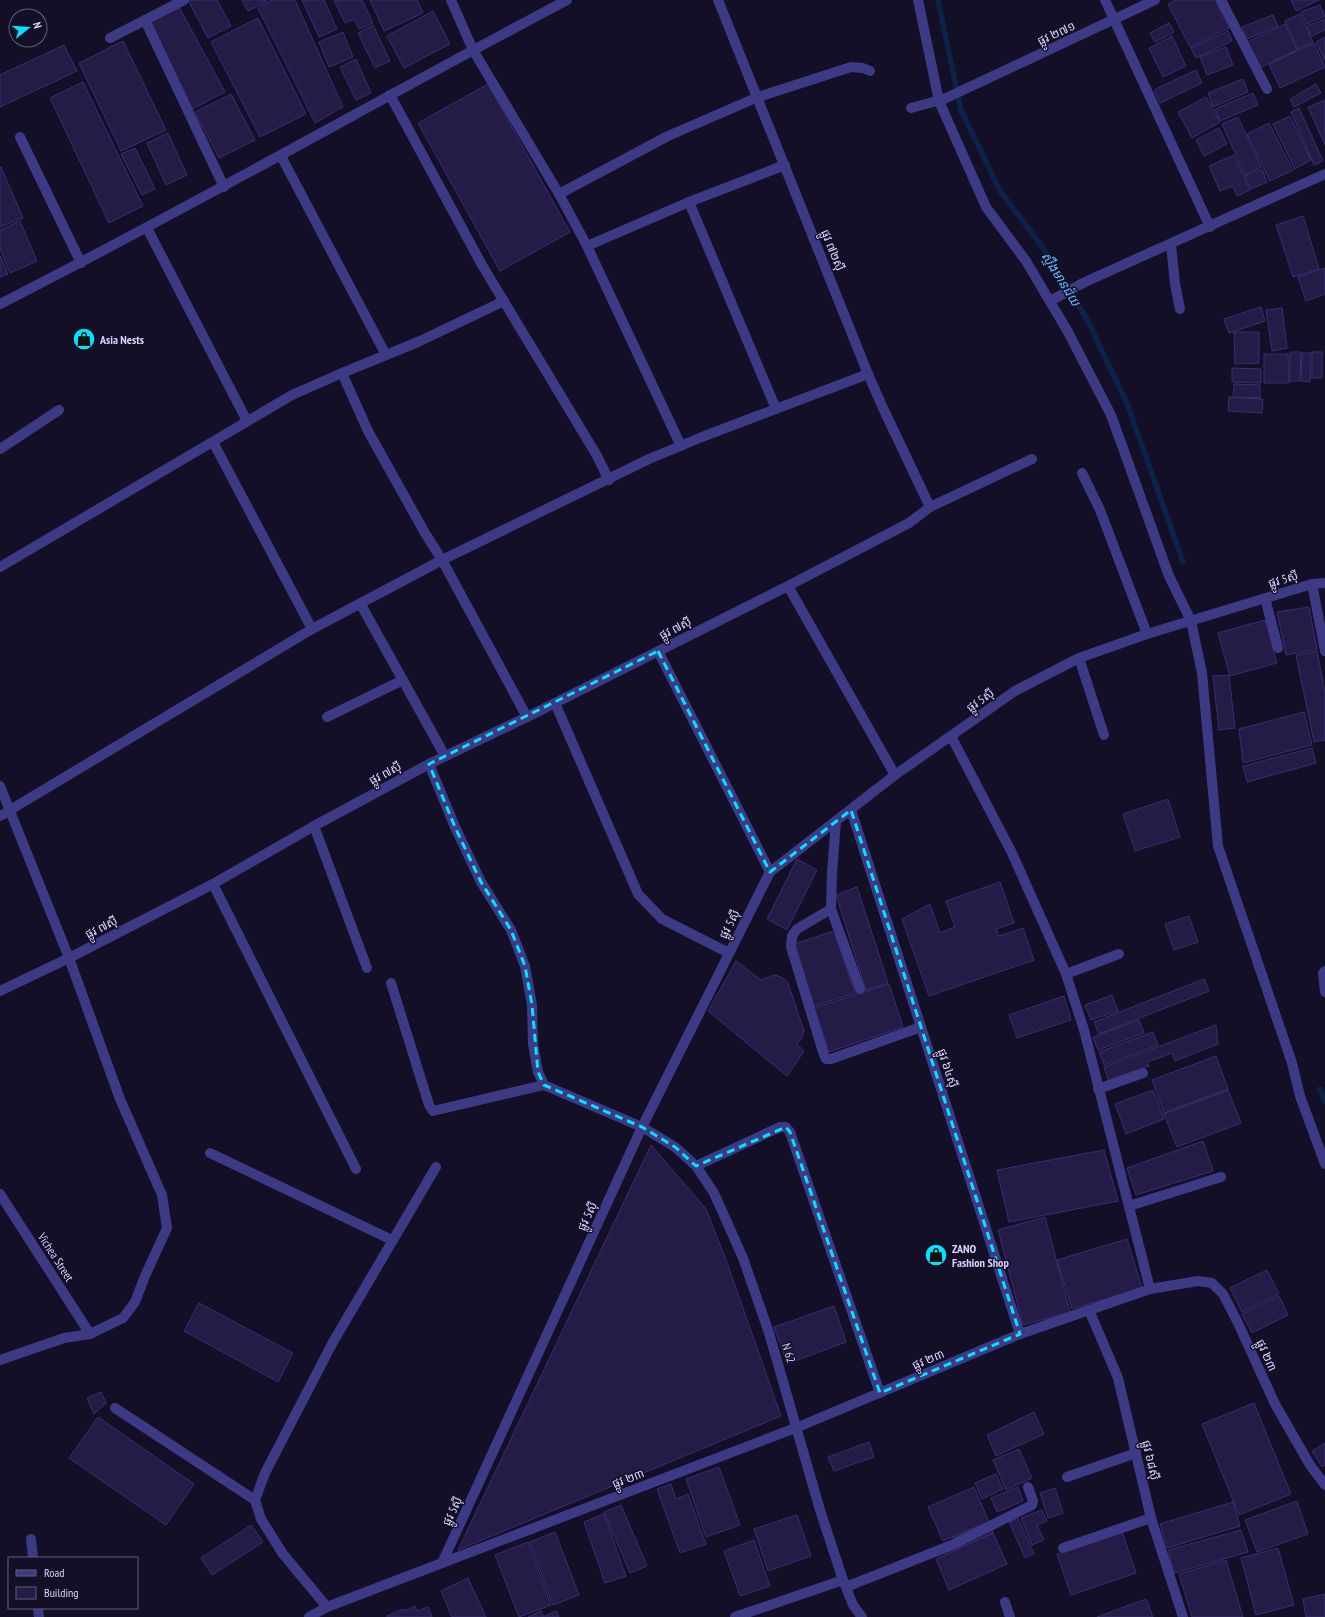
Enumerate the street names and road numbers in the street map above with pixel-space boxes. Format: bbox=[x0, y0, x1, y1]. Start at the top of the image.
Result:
street label: ផ្លូវ ២៧១ bbox=[1035, 18, 1079, 51]
street label: ផ្លូវ ៧២ស៊ី bbox=[815, 227, 848, 274]
street label: ផ្លូវ 5ស៊ី bbox=[1266, 567, 1301, 594]
street label: ផ្លូវ ៧ស៊ី bbox=[656, 613, 695, 646]
street label: ផ្លូវ 5ស៊ី bbox=[963, 685, 999, 718]
street label: ផ្លូវ ៧ស៊ី bbox=[366, 758, 405, 791]
street label: ផ្លូវ 5ស៊ី bbox=[715, 907, 746, 943]
street label: ផ្លូវ ៧ស៊ី bbox=[82, 912, 121, 945]
street label: ផ្លូវ ៦៤ស៊ី bbox=[931, 1046, 961, 1091]
street label: ផ្លូវ 5ស៊ី bbox=[574, 1199, 603, 1235]
street label: Vichea Street bbox=[34, 1229, 78, 1285]
street label: ផ្លូវ ២៣ bbox=[1250, 1337, 1281, 1375]
street label: N 62 bbox=[779, 1341, 799, 1365]
street label: ផ្លូវ ២៣ bbox=[910, 1346, 948, 1376]
street label: ផ្លូវ ៦៨ស៊ី bbox=[1136, 1439, 1163, 1482]
street label: ផ្លូវ ២៣ bbox=[610, 1465, 648, 1494]
street label: ផ្លូវ 5ស៊ី bbox=[439, 1494, 468, 1530]

